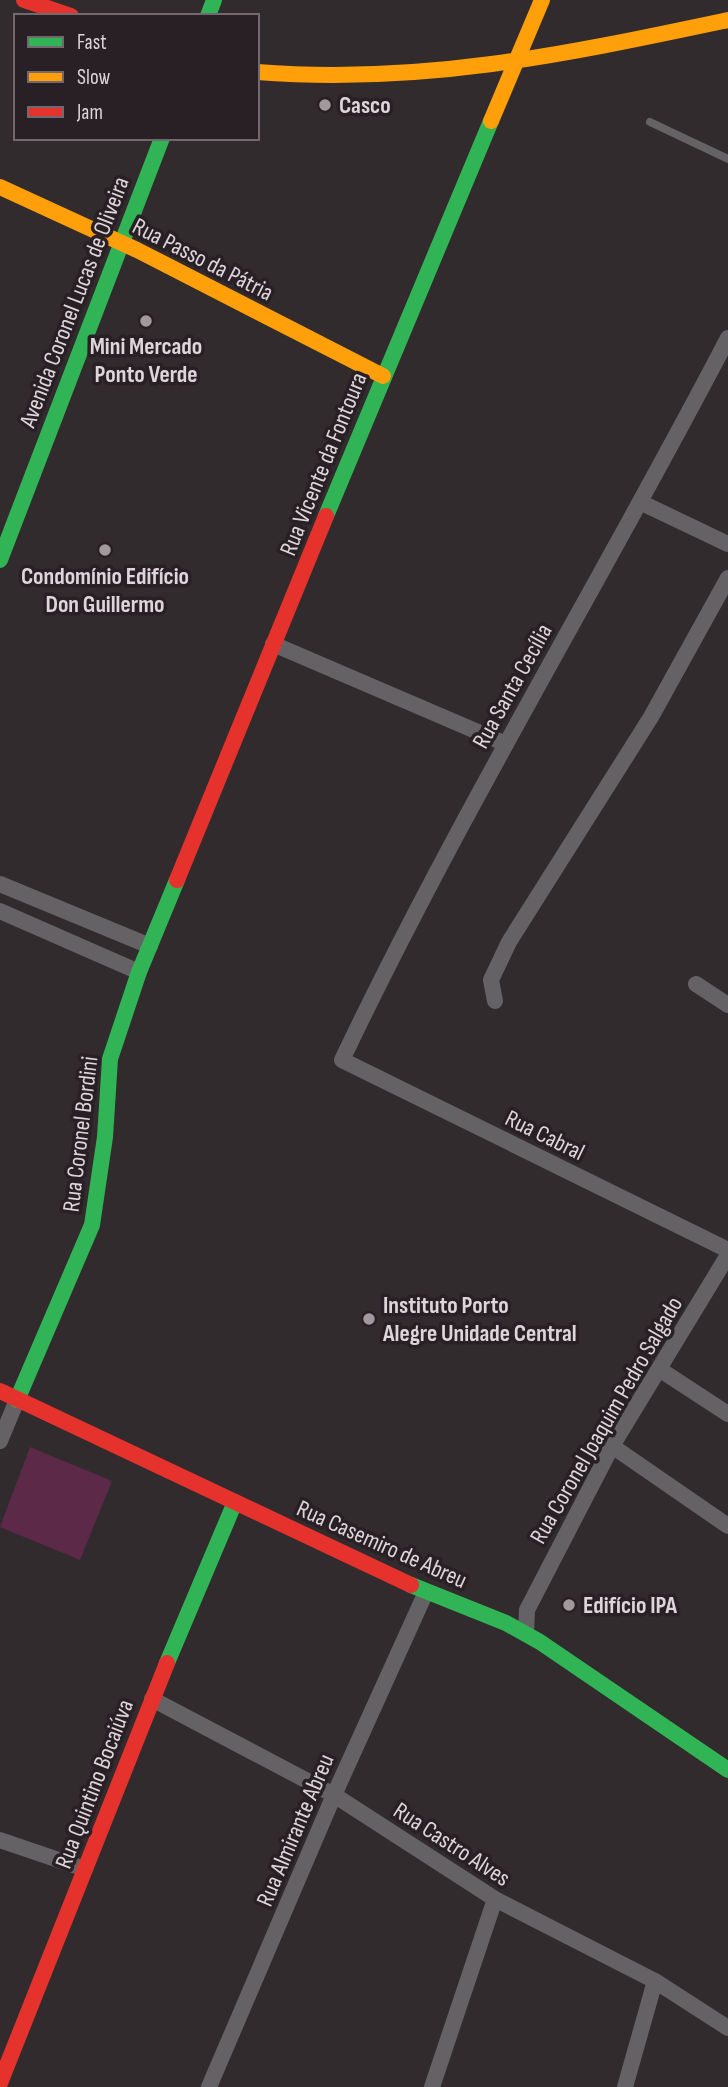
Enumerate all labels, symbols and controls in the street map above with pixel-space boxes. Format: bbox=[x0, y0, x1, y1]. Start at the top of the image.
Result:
legend bbox=[14, 14, 259, 140]
text: Fast bbox=[77, 30, 107, 55]
text: Slow bbox=[77, 65, 111, 90]
place label: Casco bbox=[339, 91, 391, 120]
marker: Casco bbox=[317, 97, 333, 113]
text: Jam bbox=[76, 100, 103, 125]
street label: Avenida Coronel Lucas de Oliveira bbox=[13, 173, 136, 433]
street label: Rua Passo da Pátria bbox=[128, 212, 278, 307]
marker: Mini Mercado Ponto Verde bbox=[138, 313, 154, 329]
place label: Mini Mercado Ponto Verde bbox=[90, 332, 202, 389]
street label: Rua Vicente da Fontoura bbox=[274, 368, 373, 560]
marker: Condomínio Edifício Don Guillermo bbox=[97, 542, 113, 558]
place label: Condomínio Edifício Don Guillermo bbox=[21, 562, 189, 619]
street label: Rua Santa Cecília bbox=[466, 619, 559, 754]
street label: Rua Coronel Bordini bbox=[57, 1055, 104, 1214]
street label: Rua Cabral bbox=[500, 1104, 589, 1167]
place label: Instituto Porto Alegre Unidade Central bbox=[382, 1291, 577, 1348]
street label: Rua Coronel Joaquim Pedro Salgado bbox=[524, 1292, 689, 1549]
marker: Instituto Porto Alegre Unidade Central bbox=[361, 1311, 377, 1327]
street label: Rua Casemiro de Abreu bbox=[292, 1494, 471, 1595]
place label: Edifício IPA bbox=[583, 1591, 678, 1620]
marker: Edifício IPA bbox=[561, 1597, 577, 1613]
street label: Rua Quintino Bocaiúva bbox=[49, 1696, 140, 1873]
street label: Rua Almirante Abreu bbox=[250, 1750, 341, 1911]
street label: Rua Castro Alves bbox=[388, 1796, 516, 1893]

